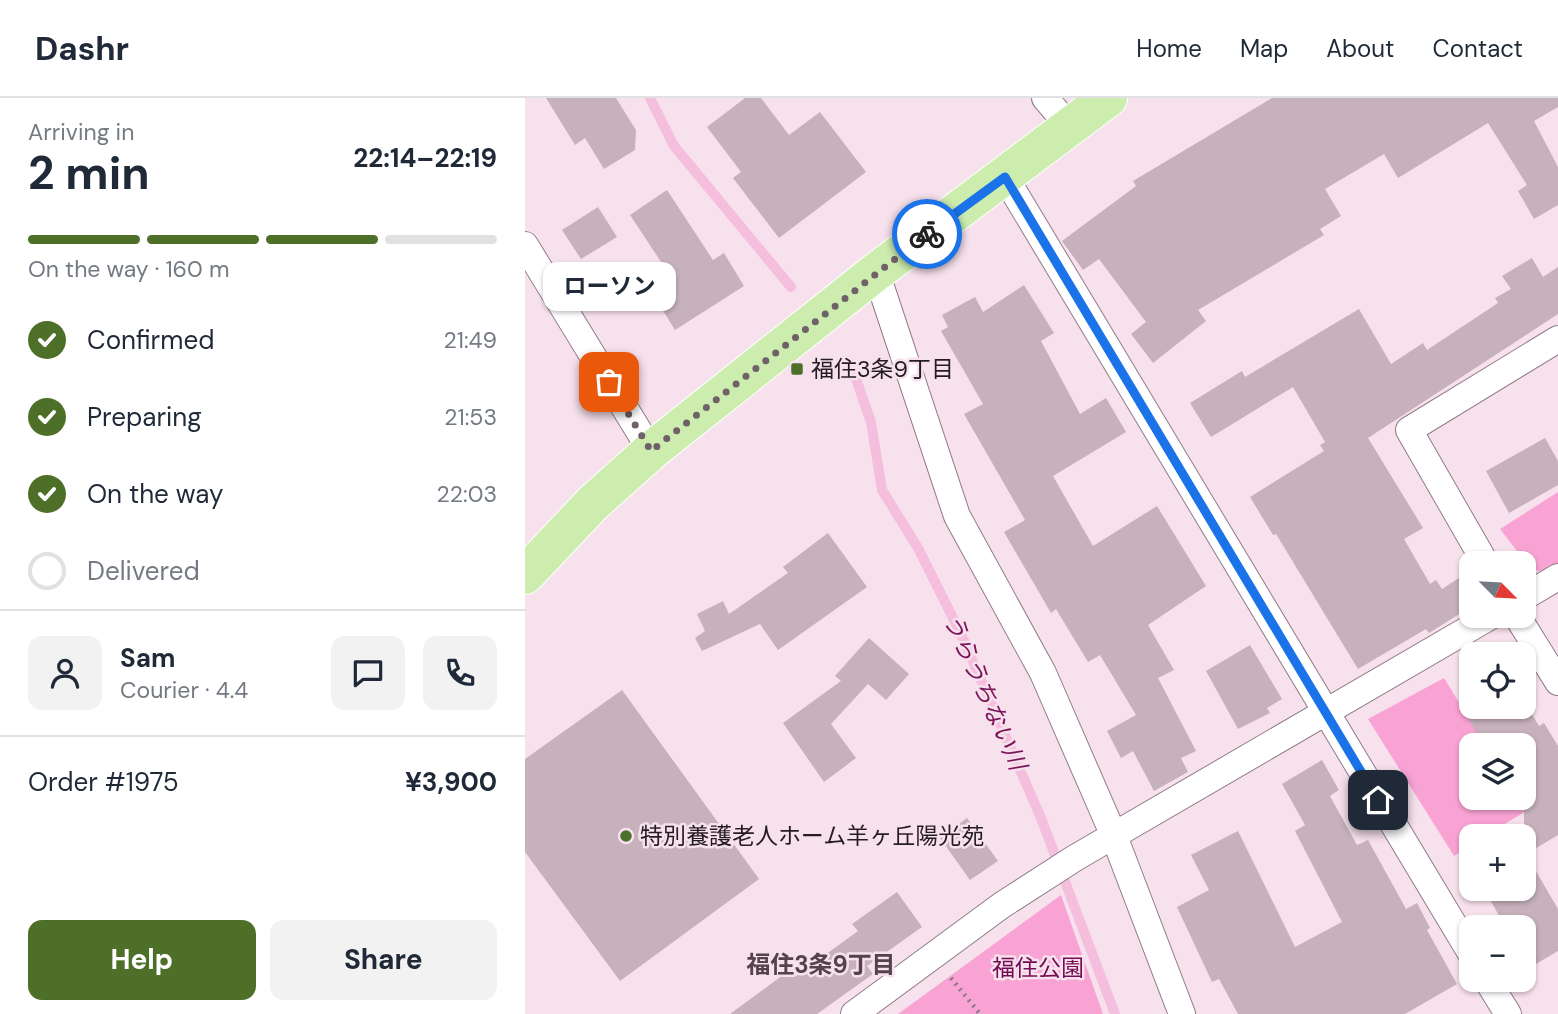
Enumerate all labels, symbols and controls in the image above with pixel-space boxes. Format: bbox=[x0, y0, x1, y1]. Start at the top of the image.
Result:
text: Dashr bbox=[35, 27, 129, 70]
text: Home bbox=[1136, 33, 1202, 64]
text: Map bbox=[1240, 33, 1288, 64]
text: About bbox=[1326, 33, 1395, 64]
text: Contact bbox=[1433, 33, 1523, 64]
text: Arriving in bbox=[28, 117, 134, 147]
text: 22:14–22:19 bbox=[353, 141, 497, 175]
text: 2 min bbox=[28, 143, 150, 203]
courier bbox=[892, 199, 962, 269]
icon: bike bbox=[908, 215, 946, 253]
text: On the way · 160 m bbox=[28, 254, 229, 284]
callout: ローソン bbox=[543, 263, 675, 312]
text: ローソン bbox=[564, 271, 656, 301]
icon: check bbox=[28, 321, 66, 359]
text: Confirmed bbox=[87, 323, 214, 357]
text: 21:49 bbox=[444, 325, 497, 355]
pin bbox=[579, 352, 639, 412]
place label: 福住3条9丁目 bbox=[811, 354, 954, 384]
marker: 福住3条9丁目 bbox=[789, 361, 805, 377]
icon: bag bbox=[590, 363, 628, 401]
icon: check bbox=[28, 398, 66, 436]
text: Preparing bbox=[87, 400, 202, 434]
text: 21:53 bbox=[444, 402, 497, 432]
icon: check bbox=[28, 475, 66, 513]
text: On the way bbox=[87, 477, 223, 511]
text: 22:03 bbox=[437, 479, 497, 509]
north arrow bbox=[1459, 551, 1537, 628]
map controls bbox=[1459, 551, 1536, 992]
text: Delivered bbox=[87, 554, 200, 588]
water label: うらうちない川 bbox=[937, 609, 1035, 778]
button: person bbox=[28, 636, 102, 710]
button: chat bbox=[331, 636, 405, 710]
button: phone bbox=[423, 636, 497, 710]
text: Sam bbox=[120, 641, 175, 675]
button: locate bbox=[1459, 642, 1536, 719]
text: Courier · 4.4 bbox=[120, 675, 248, 705]
button: layers bbox=[1459, 733, 1536, 810]
text: Order #1975 bbox=[28, 765, 179, 799]
text: ¥3,900 bbox=[405, 765, 497, 799]
pin bbox=[1348, 770, 1408, 830]
icon: home bbox=[1359, 781, 1397, 819]
place label: 特別養護老人ホーム羊ヶ丘陽光苑 bbox=[640, 821, 984, 851]
button: + bbox=[1459, 824, 1536, 901]
marker: 特別養護老人ホーム羊ヶ丘陽光苑 bbox=[618, 828, 634, 844]
button: − bbox=[1459, 915, 1536, 992]
button: Help bbox=[28, 920, 256, 1000]
button: Share bbox=[270, 920, 497, 1000]
district label: 福住3条9丁目 bbox=[746, 949, 896, 980]
park label: 福住公園 bbox=[992, 953, 1084, 983]

